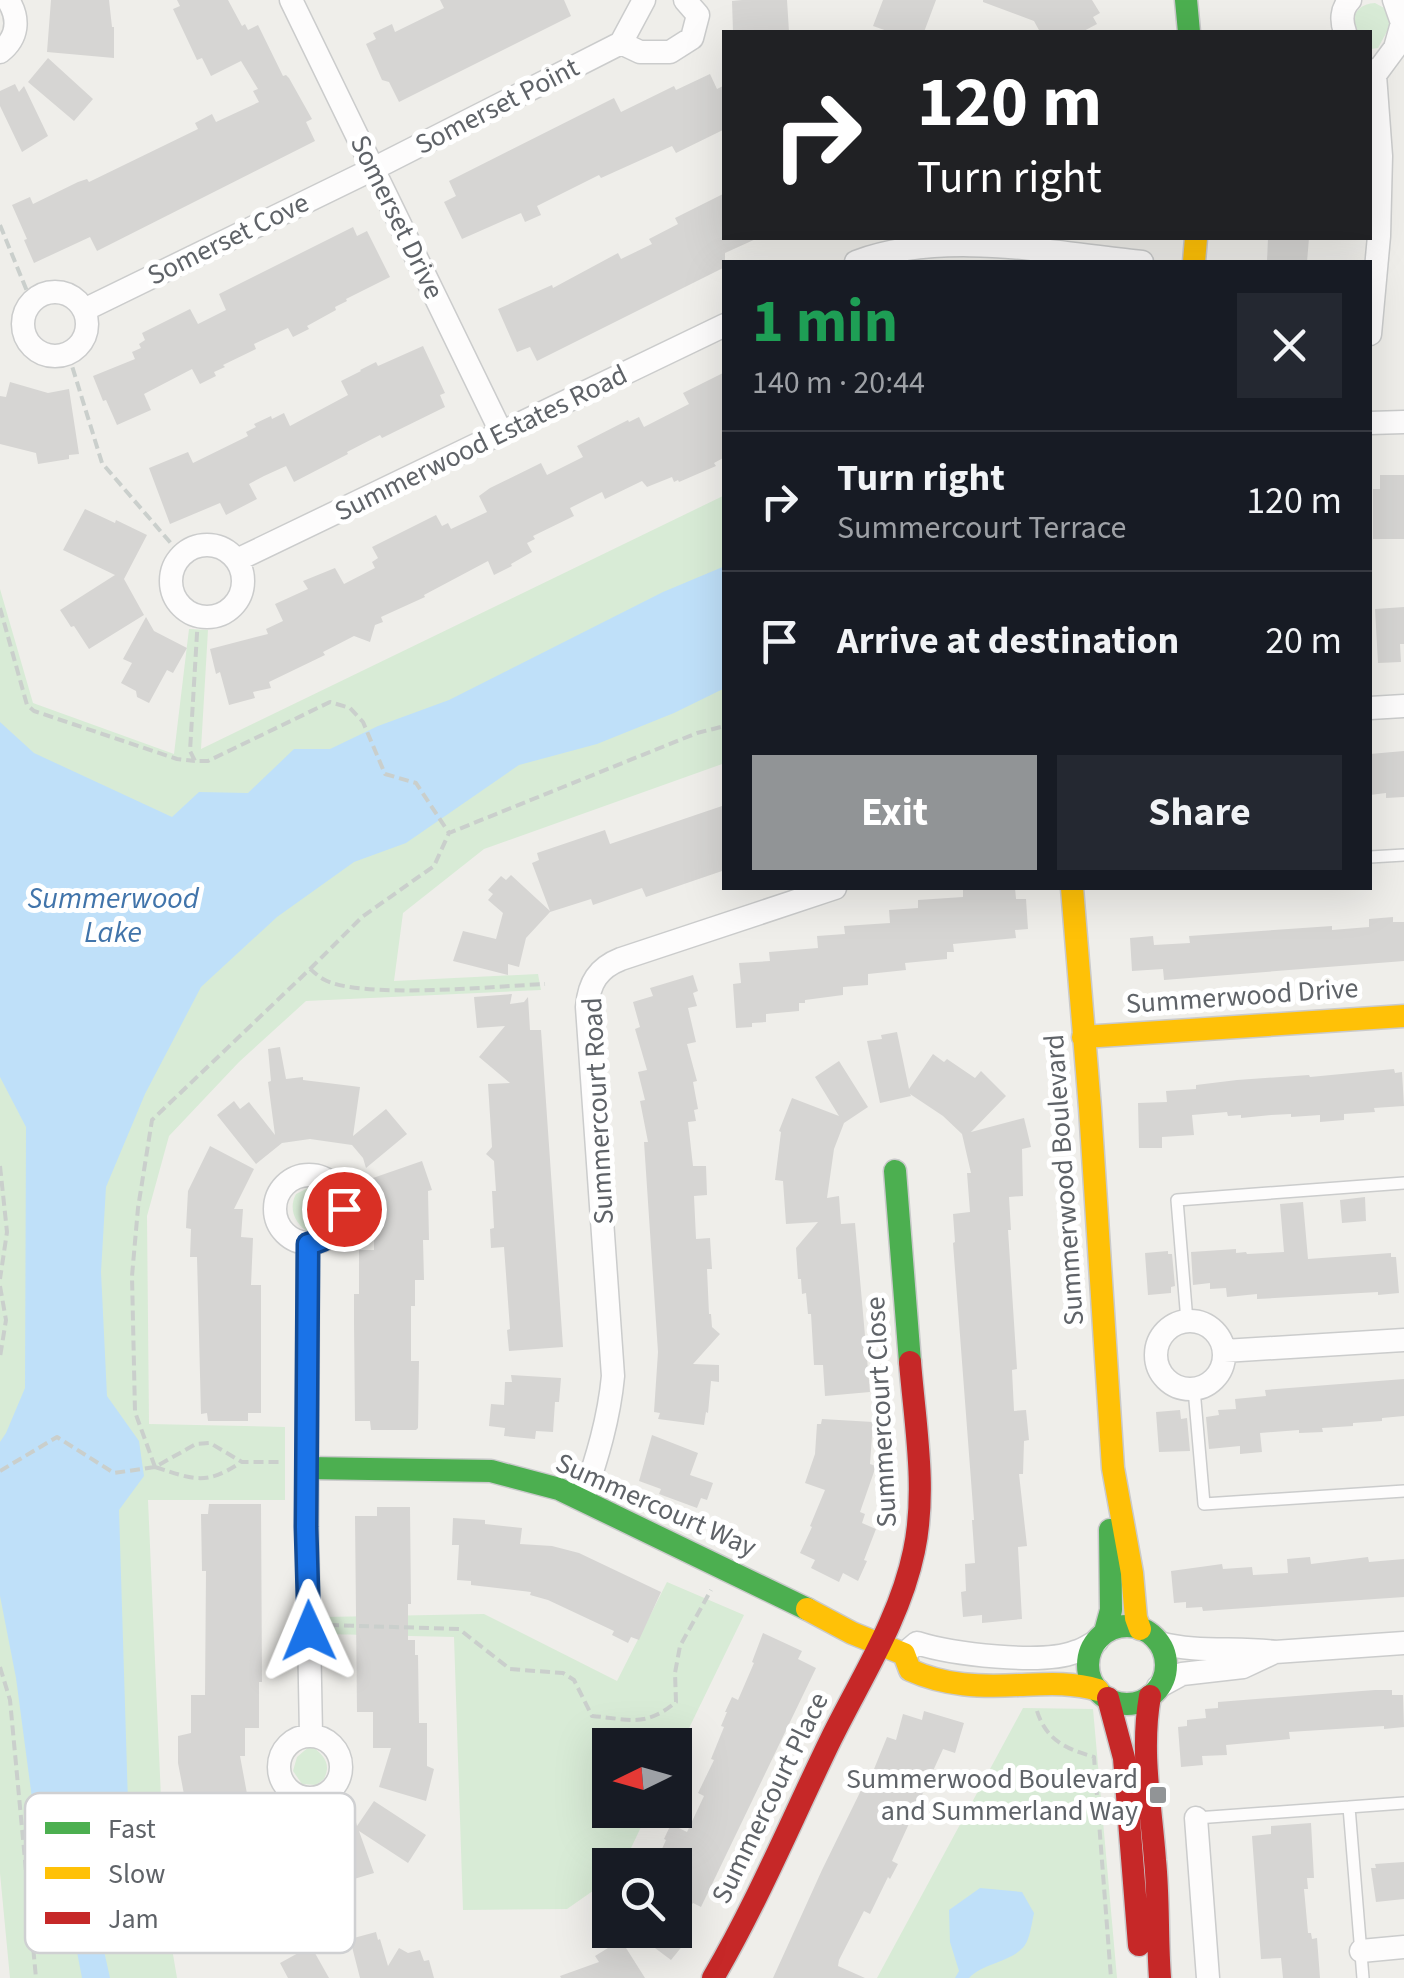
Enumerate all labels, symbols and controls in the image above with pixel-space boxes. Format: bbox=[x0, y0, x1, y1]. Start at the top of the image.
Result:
street label: Somerset Point bbox=[408, 47, 586, 165]
text: 120 m bbox=[917, 53, 1102, 153]
icon: right bbox=[752, 70, 882, 200]
street label: Somerset Drive bbox=[340, 128, 454, 306]
text: Turn right bbox=[917, 146, 1102, 210]
street label: Somerset Cove bbox=[141, 183, 315, 295]
text: 1 min bbox=[752, 280, 898, 365]
button: close bbox=[1237, 293, 1342, 398]
street label: Summerwood Estates Road bbox=[328, 355, 634, 531]
text: 140 m · 20:44 bbox=[752, 360, 925, 406]
text: Turn right bbox=[837, 451, 1005, 505]
icon: right bbox=[752, 474, 807, 529]
text: 120 m bbox=[1246, 474, 1342, 528]
text: Summercourt Terrace bbox=[837, 505, 1126, 551]
icon: arrive bbox=[752, 614, 807, 669]
text: Arrive at destination bbox=[837, 614, 1179, 668]
text: 20 m bbox=[1265, 614, 1342, 668]
button: Exit bbox=[752, 755, 1037, 870]
button: Share bbox=[1057, 755, 1342, 870]
water label: Summerwood Lake bbox=[27, 877, 200, 954]
street label: Summerwood Drive bbox=[1124, 968, 1360, 1024]
street label: Summercourt Road bbox=[572, 996, 624, 1226]
street label: Summerwood Boulevard bbox=[1034, 1033, 1094, 1327]
pin bbox=[302, 1167, 387, 1252]
icon: arrive bbox=[317, 1182, 372, 1237]
street label: Summercourt Close bbox=[855, 1296, 907, 1528]
street label: Summercourt Way bbox=[549, 1443, 763, 1567]
position arrow bbox=[257, 1579, 361, 1683]
street label: Summercourt Place bbox=[702, 1686, 838, 1910]
north arrow bbox=[592, 1728, 692, 1828]
map controls bbox=[592, 1728, 692, 1948]
place label: Summerwood Boulevard and Summerland Way bbox=[846, 1759, 1138, 1831]
marker: Summerwood Boulevard and Summerland Way bbox=[1147, 1784, 1169, 1806]
legend bbox=[25, 1793, 355, 1953]
text: Fast bbox=[108, 1809, 156, 1849]
button: search bbox=[592, 1848, 692, 1948]
text: Slow bbox=[108, 1854, 165, 1894]
text: Jam bbox=[108, 1899, 159, 1939]

